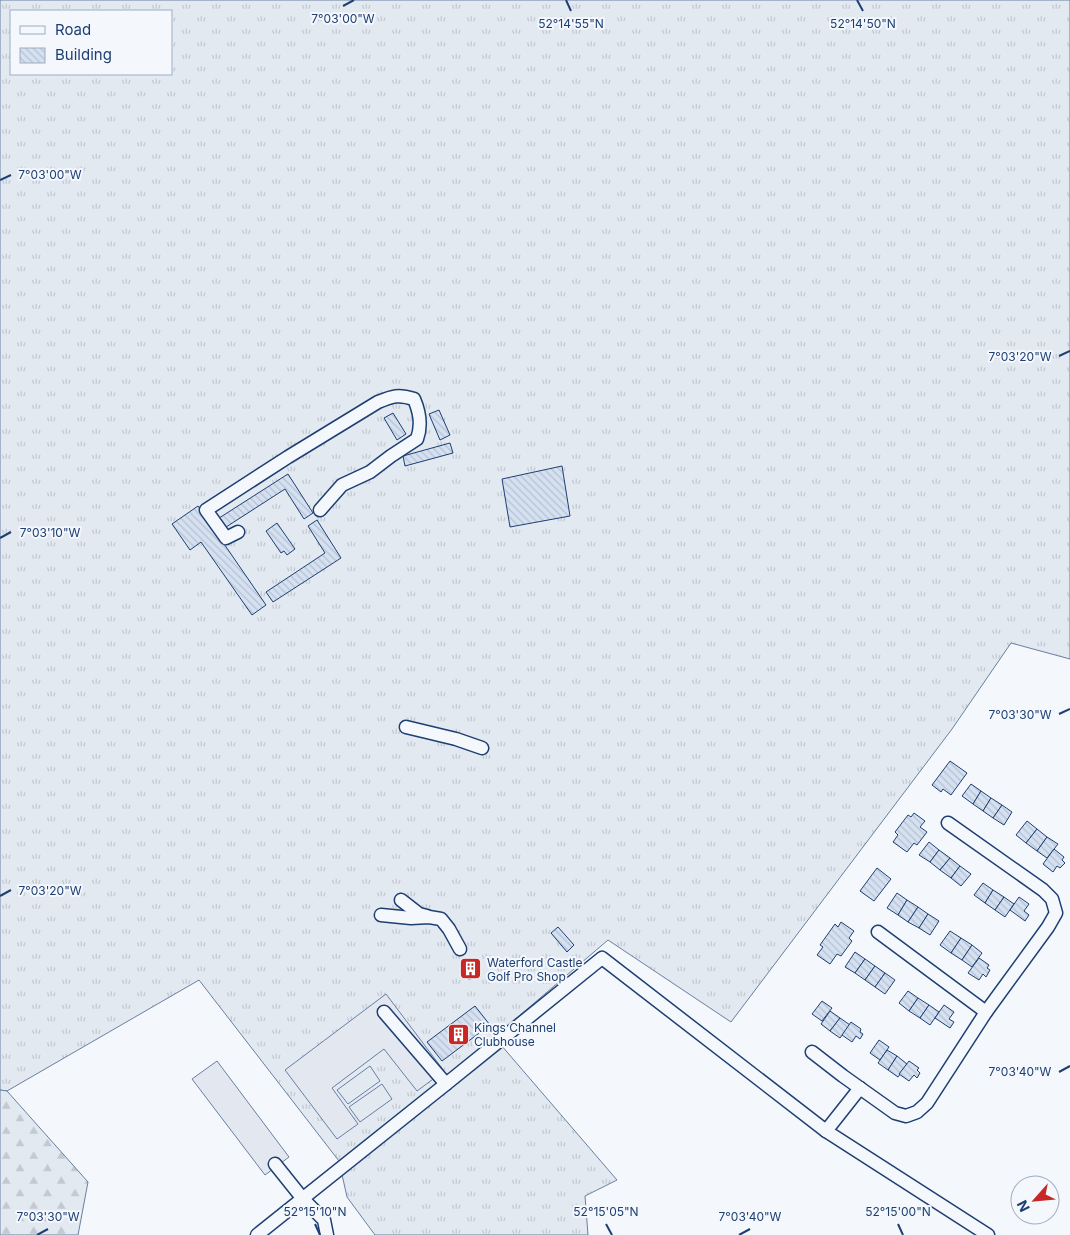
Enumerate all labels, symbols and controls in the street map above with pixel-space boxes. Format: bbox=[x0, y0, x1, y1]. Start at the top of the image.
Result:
legend bbox=[10, 10, 172, 75]
text: 7°03'00"W bbox=[311, 11, 375, 26]
text: 52°14'55"N bbox=[538, 16, 604, 31]
text: 52°14'50"N bbox=[830, 16, 896, 31]
text: Road bbox=[55, 20, 91, 39]
text: Building bbox=[55, 45, 112, 64]
text: 7°03'00"W bbox=[18, 167, 82, 182]
text: 7°03'20"W bbox=[988, 349, 1052, 364]
text: 7°03'10"W bbox=[20, 525, 81, 540]
text: 7°03'30"W bbox=[988, 707, 1052, 722]
text: 7°03'20"W bbox=[18, 883, 82, 898]
place label: Waterford Castle Golf Pro Shop bbox=[487, 955, 582, 984]
building icon: Waterford Castle Golf Pro Shop bbox=[459, 957, 483, 981]
place label: Kings Channel Clubhouse bbox=[474, 1020, 556, 1049]
building icon: Kings Channel Clubhouse bbox=[446, 1022, 470, 1046]
text: 7°03'40"W bbox=[989, 1064, 1052, 1079]
north arrow bbox=[1010, 1175, 1060, 1225]
text: N bbox=[1013, 1198, 1033, 1215]
text: 52°15'10"N bbox=[284, 1204, 346, 1219]
text: 52°15'05"N bbox=[573, 1204, 639, 1219]
text: 52°15'00"N bbox=[865, 1204, 931, 1219]
text: 7°03'30"W bbox=[16, 1209, 80, 1224]
text: 7°03'40"W bbox=[719, 1209, 782, 1224]

